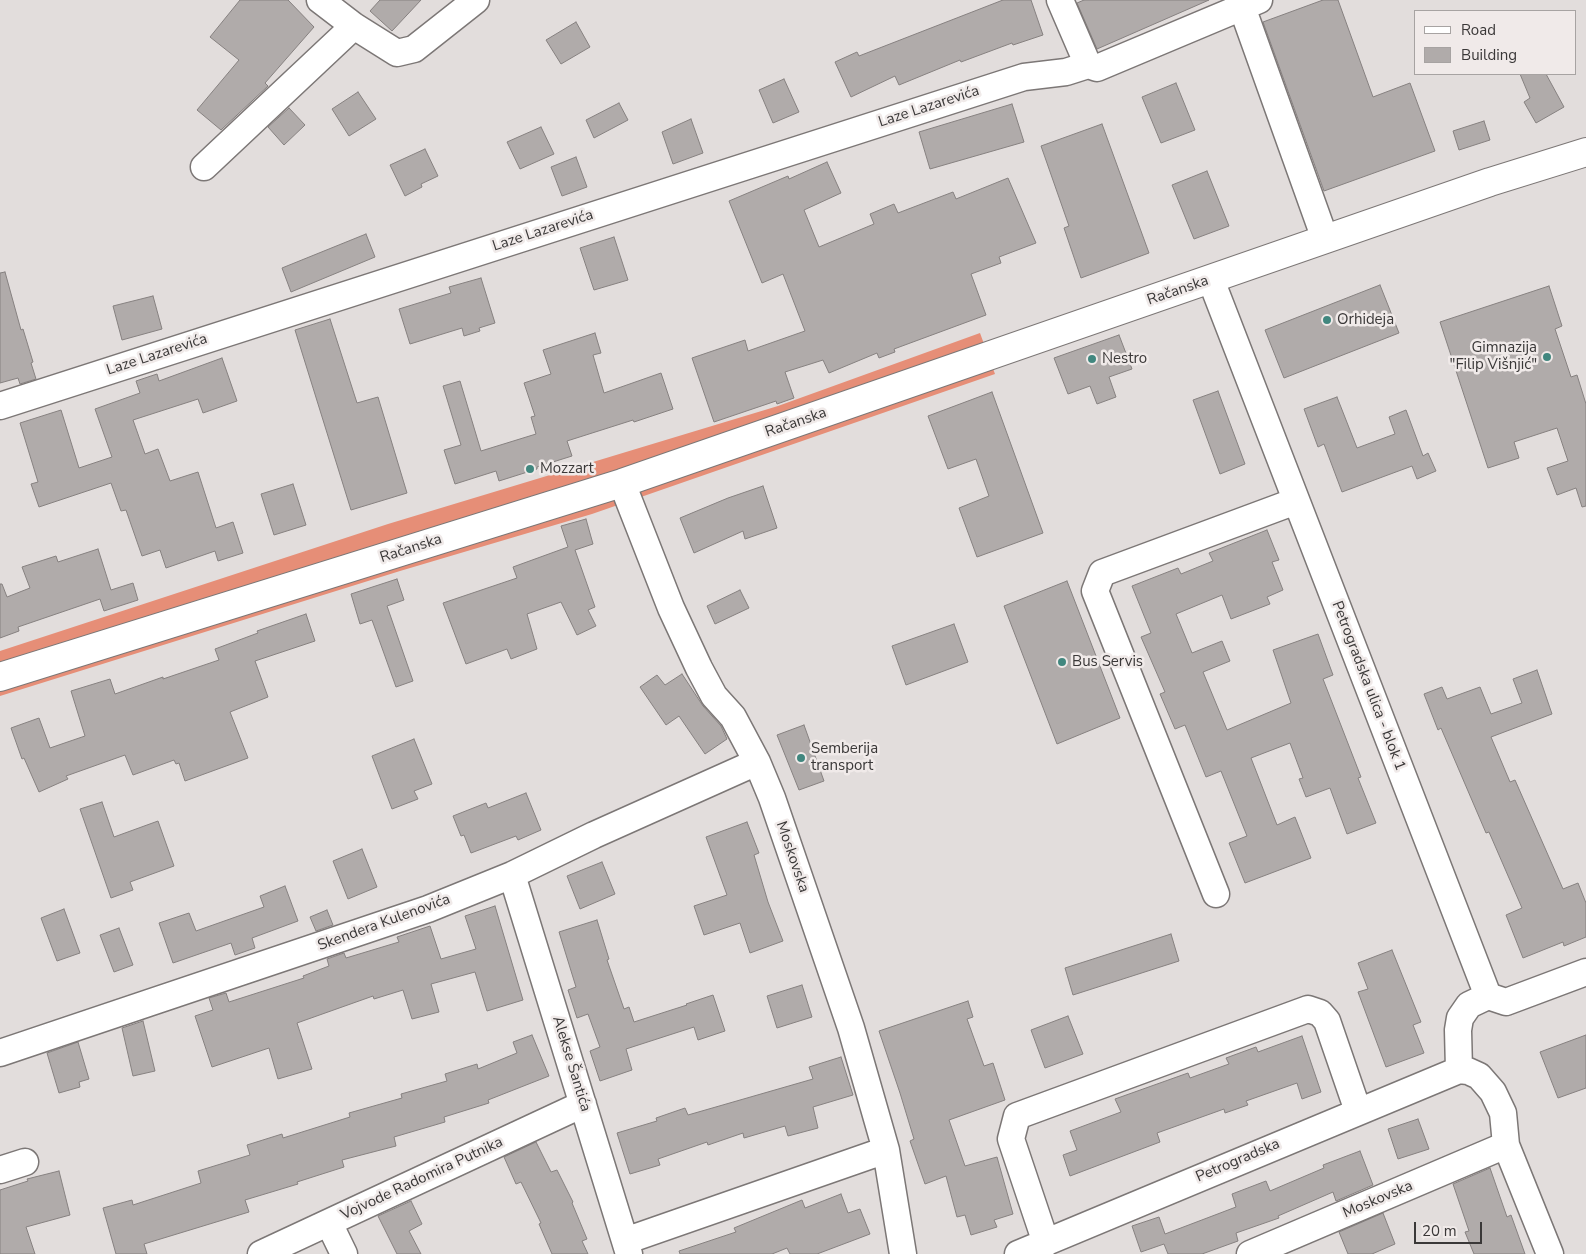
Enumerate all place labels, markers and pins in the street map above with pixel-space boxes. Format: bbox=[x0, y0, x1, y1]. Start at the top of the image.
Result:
place label: Orhideja bbox=[1337, 311, 1394, 329]
marker: Orhideja bbox=[1321, 314, 1333, 326]
place label: Gimnazija "Filip Višnjić" bbox=[1450, 339, 1537, 374]
place label: Nestro bbox=[1102, 350, 1147, 368]
marker: Gimnazija "Filip Višnjić" bbox=[1541, 351, 1553, 363]
marker: Nestro bbox=[1086, 353, 1098, 365]
place label: Mozzart bbox=[540, 460, 594, 478]
marker: Mozzart bbox=[524, 463, 536, 475]
place label: Bus Servis bbox=[1072, 653, 1143, 671]
marker: Bus Servis bbox=[1056, 656, 1068, 668]
place label: Semberija transport bbox=[811, 740, 878, 775]
marker: Semberija transport bbox=[795, 752, 807, 764]

